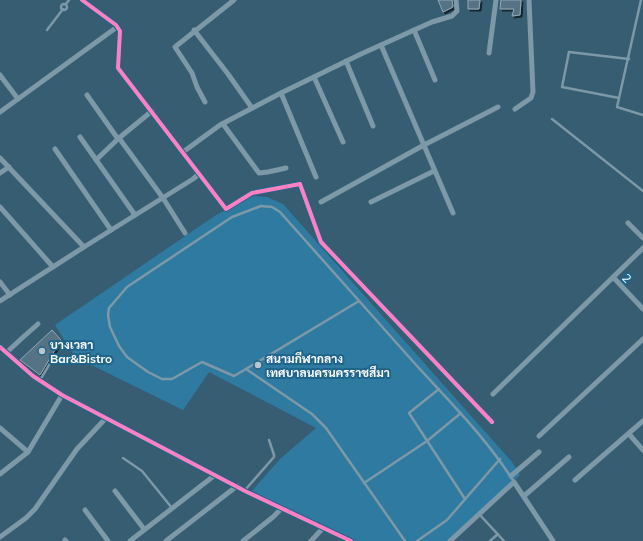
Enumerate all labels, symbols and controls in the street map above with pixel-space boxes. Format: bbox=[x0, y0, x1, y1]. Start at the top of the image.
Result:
street label: 2 bbox=[619, 270, 635, 286]
place label: บางเวลา Bar&Bistro bbox=[50, 337, 112, 366]
marker: บางเวลา Bar&Bistro bbox=[37, 346, 47, 356]
place label: สนามกีฬากลาง เทศบาลนครนครราชสีมา bbox=[266, 351, 390, 380]
marker: สนามกีฬากลาง เทศบาลนครนครราชสีมา bbox=[253, 360, 263, 370]

